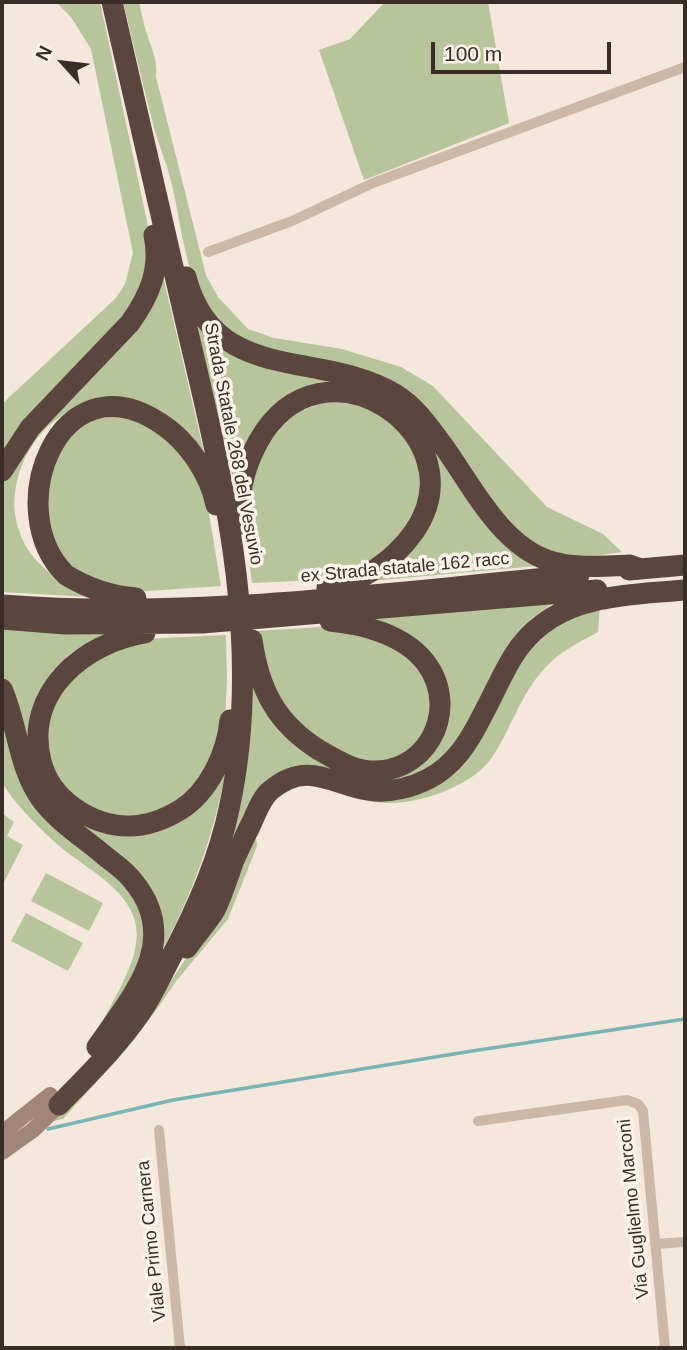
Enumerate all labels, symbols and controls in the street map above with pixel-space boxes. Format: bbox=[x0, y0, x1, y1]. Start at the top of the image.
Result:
north arrow bbox=[28, 28, 98, 98]
scale bar bbox=[435, 28, 615, 72]
text: N bbox=[31, 42, 56, 64]
text: 100 m bbox=[444, 42, 502, 65]
street label: Strada Statale 268 del Vesuvio bbox=[199, 321, 267, 567]
street label: ex Strada statale 162 racc bbox=[300, 548, 510, 588]
street label: Via Guglielmo Marconi bbox=[614, 1118, 654, 1300]
street label: Viale Primo Carnera bbox=[133, 1159, 171, 1323]

